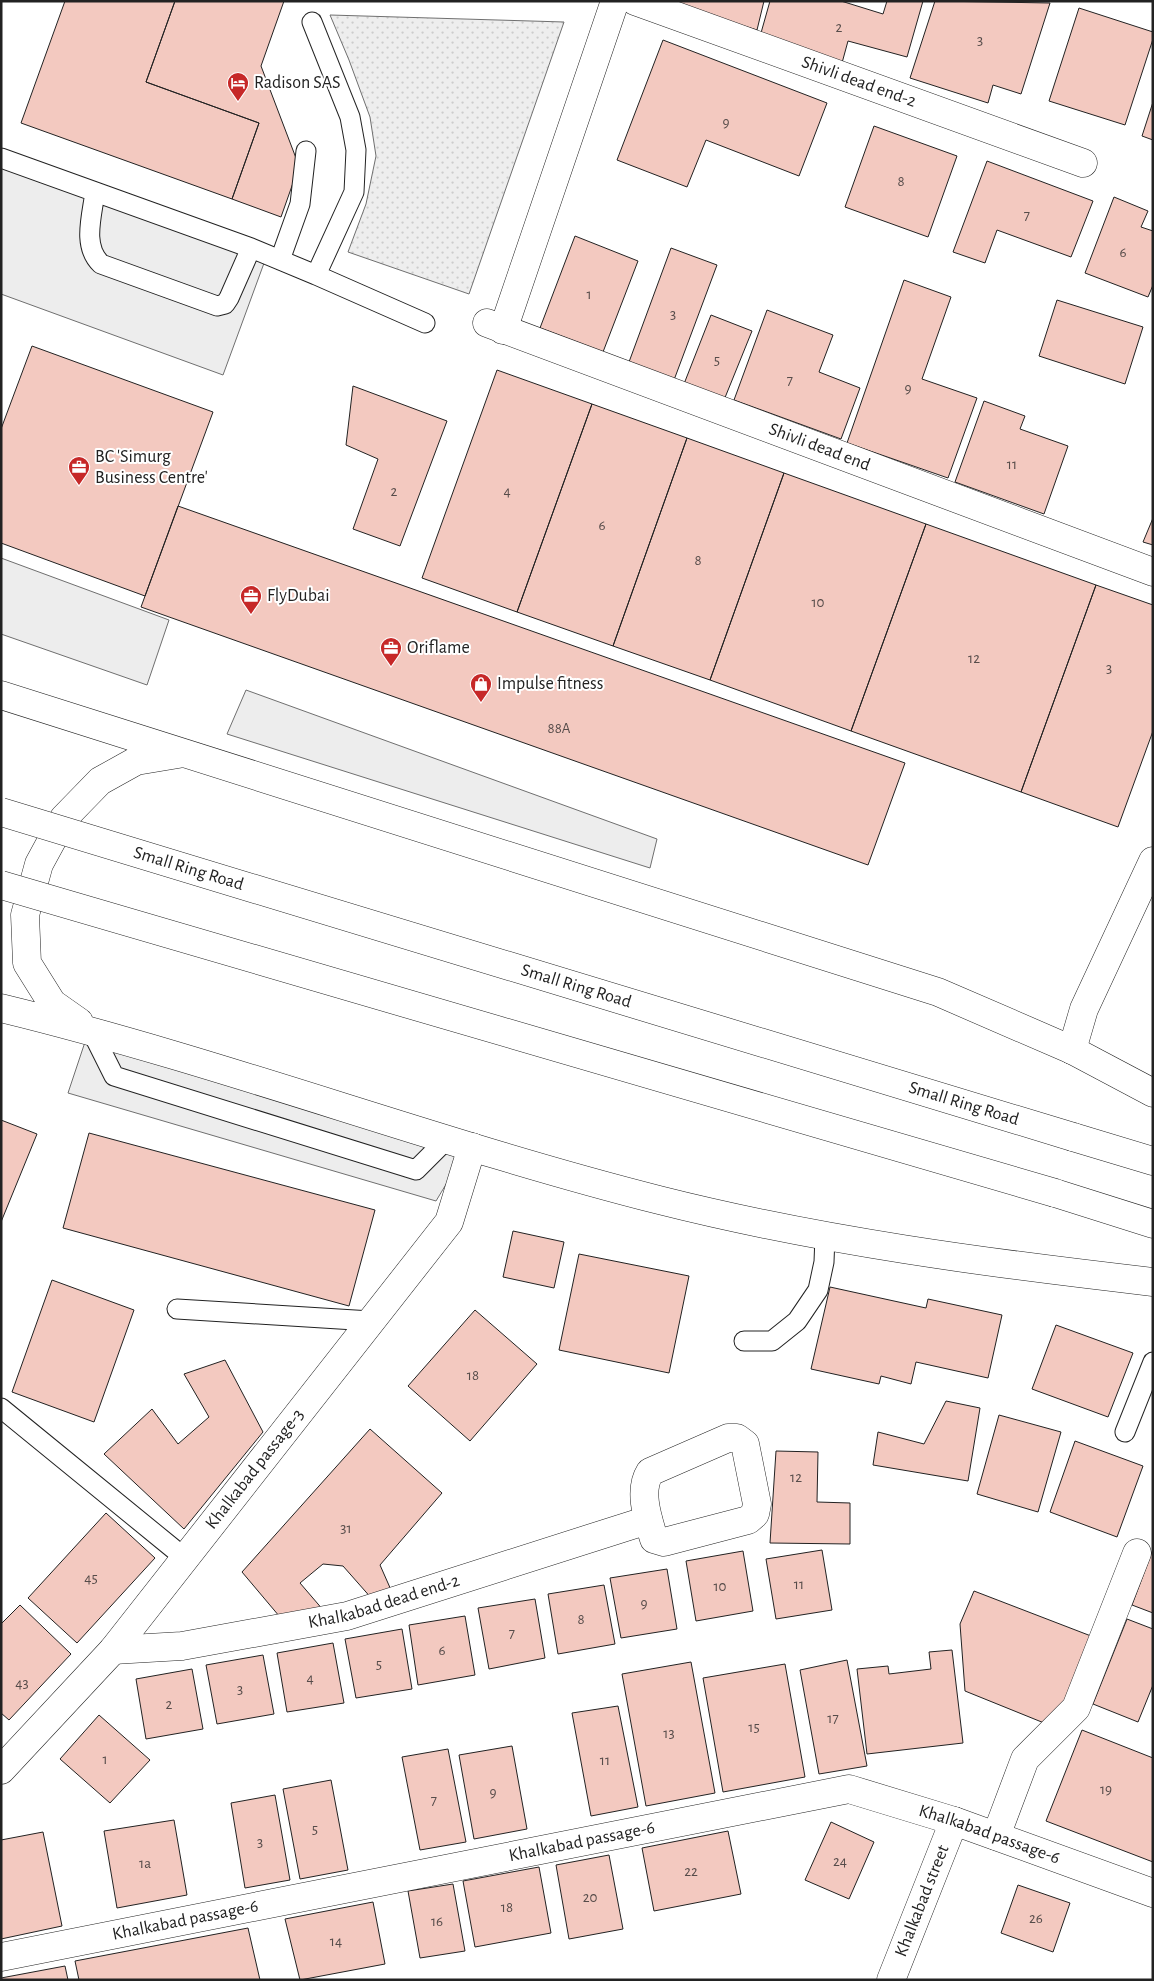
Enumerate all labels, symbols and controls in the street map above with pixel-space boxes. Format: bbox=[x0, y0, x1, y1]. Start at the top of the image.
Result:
house number: 2 bbox=[836, 20, 843, 35]
house number: 3 bbox=[977, 33, 983, 48]
street label: Shivli dead end-2 bbox=[799, 53, 918, 111]
hotel icon: Radison SAS bbox=[226, 71, 250, 102]
place label: Radison SAS bbox=[254, 74, 341, 92]
house number: 9 bbox=[722, 115, 730, 130]
house number: 8 bbox=[897, 174, 905, 189]
house number: 7 bbox=[1024, 208, 1030, 223]
house number: 6 bbox=[1119, 245, 1127, 260]
house number: 1 bbox=[586, 287, 592, 302]
house number: 3 bbox=[670, 307, 676, 322]
house number: 5 bbox=[714, 353, 720, 368]
house number: 7 bbox=[787, 373, 793, 388]
house number: 9 bbox=[904, 381, 912, 396]
street label: Shivli dead end bbox=[766, 420, 873, 474]
place label: BC 'Simurg Business Centre' bbox=[95, 448, 208, 487]
office icon: BC 'Simurg Business Centre' bbox=[67, 455, 91, 486]
house number: 11 bbox=[1007, 457, 1017, 472]
house number: 2 bbox=[391, 484, 398, 499]
house number: 4 bbox=[503, 484, 511, 499]
house number: 6 bbox=[598, 518, 606, 533]
house number: 8 bbox=[694, 553, 702, 568]
office icon: FlyDubai bbox=[239, 584, 263, 615]
place label: FlyDubai bbox=[267, 587, 330, 605]
house number: 10 bbox=[811, 595, 825, 610]
office icon: Oriflame bbox=[379, 636, 403, 667]
place label: Oriflame bbox=[407, 639, 470, 657]
house number: 12 bbox=[968, 651, 980, 666]
house number: 3 bbox=[1106, 661, 1112, 676]
shop icon: Impulse fitness bbox=[469, 672, 493, 703]
place label: Impulse fitness bbox=[497, 675, 603, 693]
house number: 88A bbox=[548, 721, 571, 736]
street label: Small Ring Road bbox=[131, 844, 246, 894]
street label: Small Ring Road bbox=[519, 961, 633, 1012]
street label: Small Ring Road bbox=[906, 1079, 1021, 1129]
house number: 18 bbox=[467, 1368, 479, 1383]
street label: Khalkabad passage-3 bbox=[202, 1406, 307, 1533]
house number: 12 bbox=[790, 1470, 802, 1485]
house number: 31 bbox=[340, 1521, 352, 1536]
house number: 45 bbox=[84, 1571, 98, 1586]
street label: Khalkabad dead end-2 bbox=[307, 1572, 462, 1632]
house number: 11 bbox=[794, 1577, 804, 1592]
house number: 10 bbox=[713, 1579, 727, 1594]
house number: 9 bbox=[640, 1596, 648, 1611]
house number: 8 bbox=[577, 1612, 585, 1627]
house number: 7 bbox=[509, 1626, 515, 1641]
house number: 6 bbox=[438, 1643, 446, 1658]
house number: 5 bbox=[376, 1657, 382, 1672]
house number: 4 bbox=[306, 1671, 314, 1686]
house number: 43 bbox=[15, 1676, 29, 1691]
house number: 3 bbox=[237, 1682, 243, 1697]
house number: 2 bbox=[166, 1697, 173, 1712]
house number: 17 bbox=[827, 1711, 839, 1726]
house number: 15 bbox=[748, 1720, 760, 1735]
house number: 13 bbox=[663, 1726, 675, 1741]
house number: 1 bbox=[102, 1752, 108, 1767]
house number: 11 bbox=[600, 1753, 610, 1768]
house number: 19 bbox=[1100, 1782, 1112, 1797]
house number: 9 bbox=[489, 1785, 497, 1800]
house number: 7 bbox=[431, 1793, 437, 1808]
street label: Khalkabad passage-6 bbox=[917, 1802, 1062, 1868]
street label: Khalkabad passage-6 bbox=[507, 1819, 656, 1865]
house number: 5 bbox=[312, 1822, 318, 1837]
house number: 3 bbox=[257, 1835, 263, 1850]
street label: Khalkabad street bbox=[892, 1842, 953, 1959]
house number: 24 bbox=[833, 1854, 847, 1869]
house number: 1а bbox=[139, 1856, 151, 1871]
house number: 22 bbox=[684, 1864, 698, 1879]
house number: 20 bbox=[583, 1890, 597, 1905]
street label: Khalkabad passage-6 bbox=[111, 1897, 260, 1944]
house number: 18 bbox=[501, 1900, 513, 1915]
house number: 26 bbox=[1029, 1911, 1043, 1926]
house number: 16 bbox=[431, 1914, 443, 1929]
house number: 14 bbox=[330, 1934, 342, 1949]

